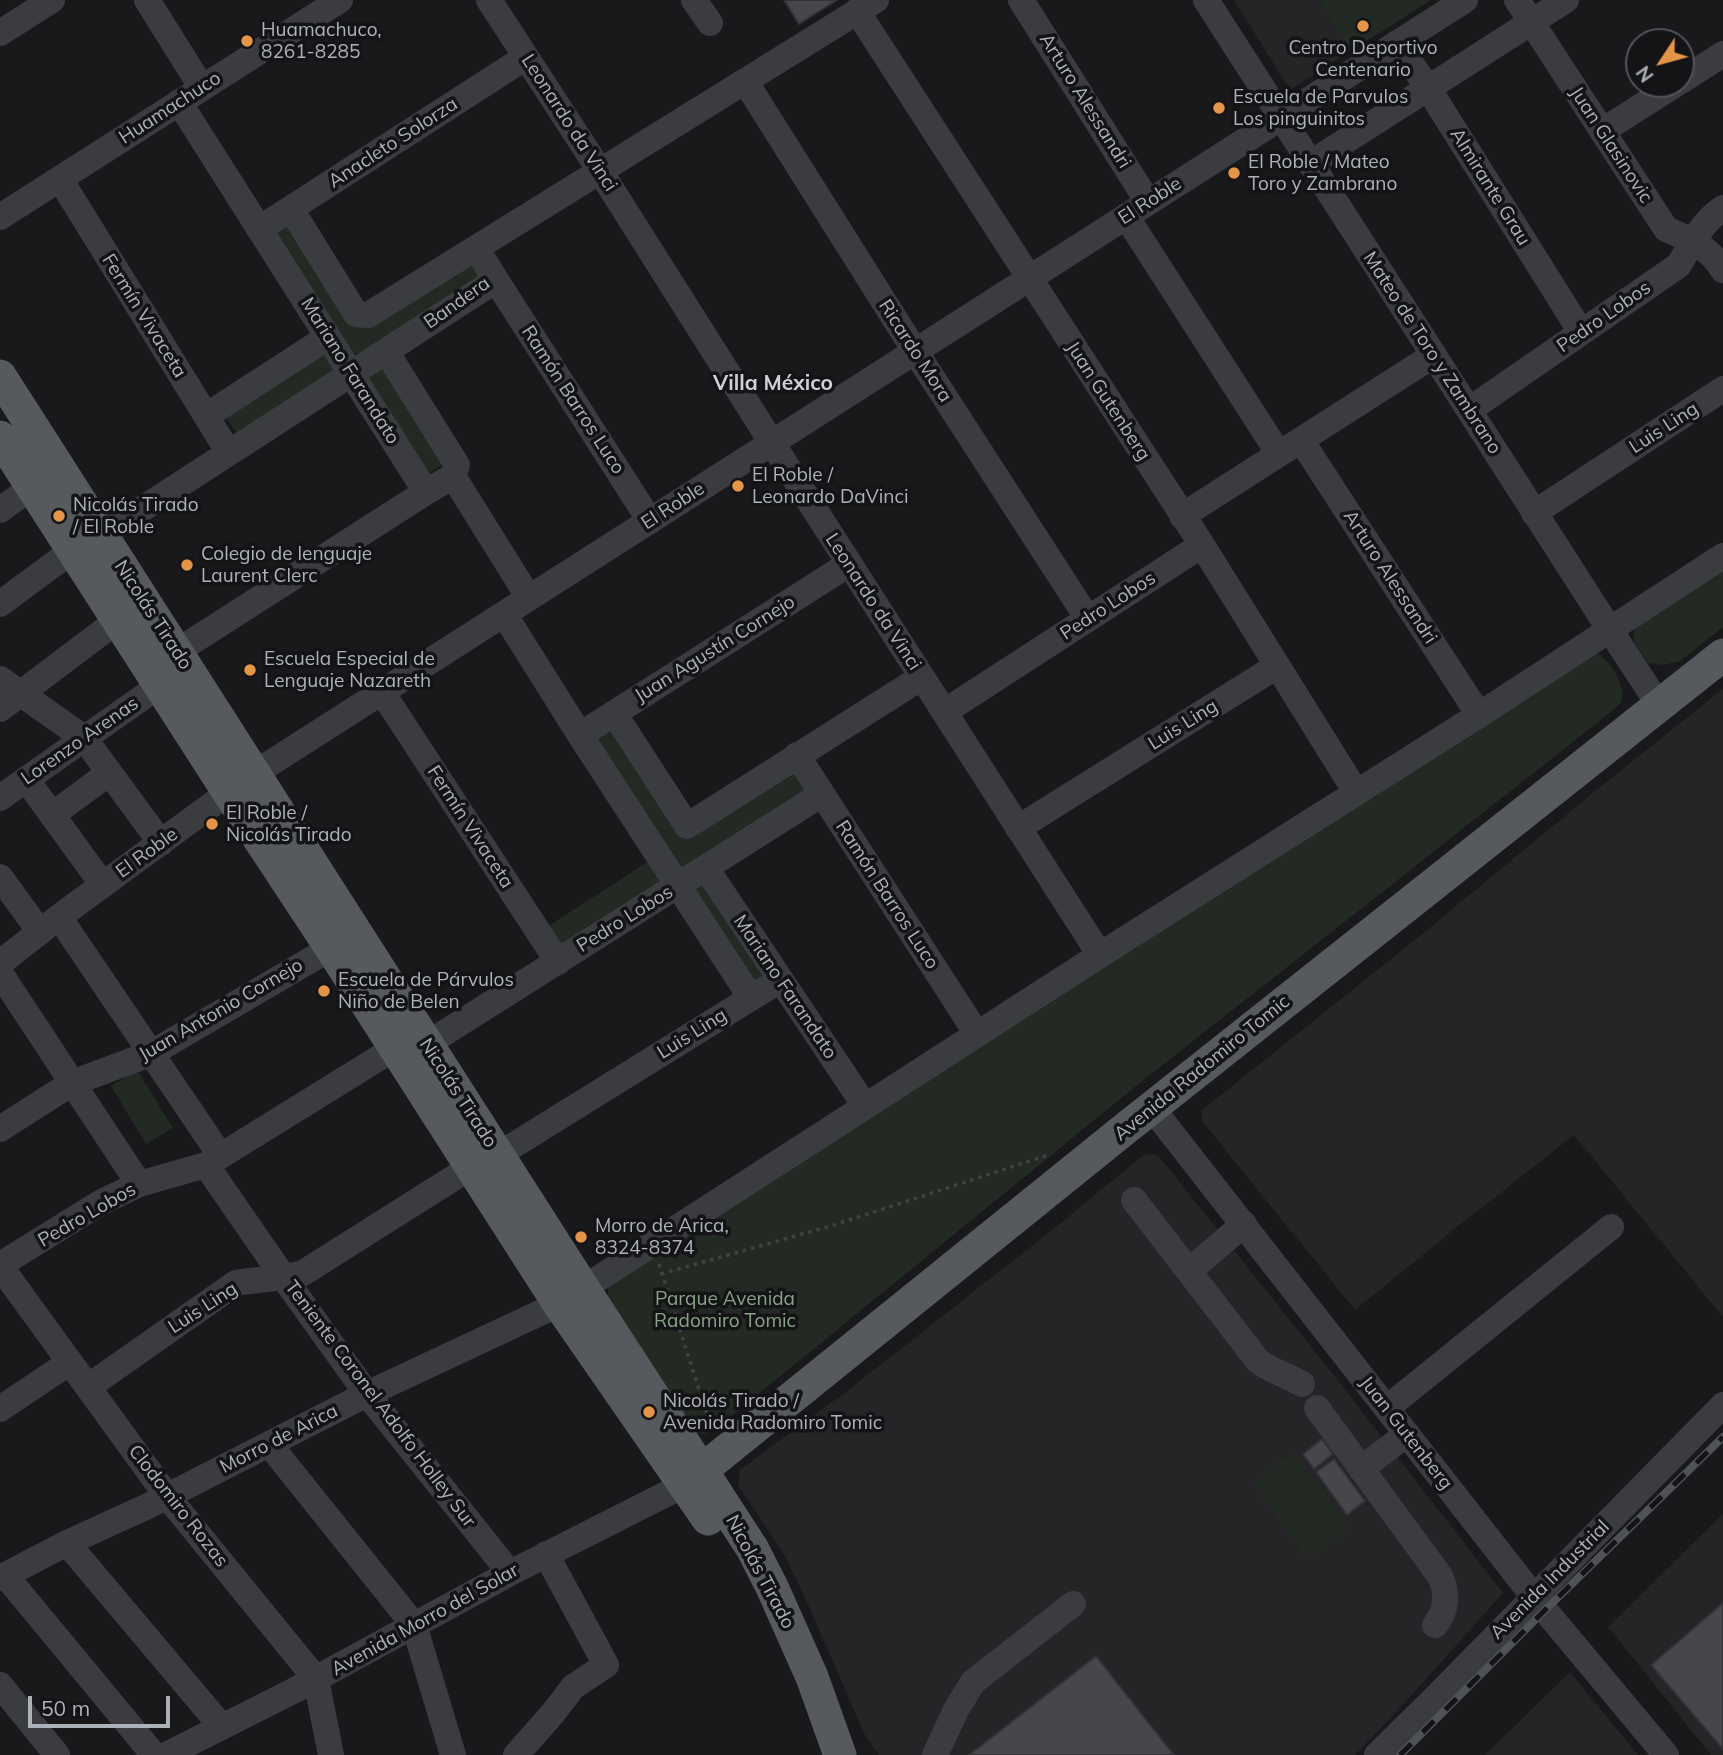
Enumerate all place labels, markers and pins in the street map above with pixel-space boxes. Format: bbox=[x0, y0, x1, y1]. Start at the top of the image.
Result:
marker: Centro Deportivo Centenario bbox=[1355, 18, 1371, 34]
place label: Huamachuco, 8261-8285 bbox=[261, 19, 381, 63]
marker: Huamachuco, 8261-8285 bbox=[239, 33, 255, 49]
place label: Centro Deportivo Centenario bbox=[1288, 37, 1438, 81]
place label: Escuela de Parvulos Los pinguinitos bbox=[1233, 86, 1408, 130]
marker: Escuela de Parvulos Los pinguinitos bbox=[1211, 100, 1227, 116]
place label: El Roble / Mateo Toro y Zambrano bbox=[1248, 151, 1397, 195]
marker: El Roble / Mateo Toro y Zambrano bbox=[1226, 165, 1242, 181]
place label: El Roble / Leonardo DaVinci bbox=[752, 464, 908, 508]
marker: El Roble / Leonardo DaVinci bbox=[730, 478, 746, 494]
place label: Nicolás Tirado / El Roble bbox=[73, 494, 199, 538]
marker: Nicolás Tirado / El Roble bbox=[51, 508, 67, 524]
place label: Colegio de lenguaje Laurent Clerc bbox=[201, 543, 372, 587]
marker: Colegio de lenguaje Laurent Clerc bbox=[179, 557, 195, 573]
place label: Escuela Especial de Lenguaje Nazareth bbox=[264, 648, 435, 692]
marker: Escuela Especial de Lenguaje Nazareth bbox=[242, 662, 258, 678]
place label: El Roble / Nicolás Tirado bbox=[226, 802, 352, 846]
marker: El Roble / Nicolás Tirado bbox=[204, 816, 220, 832]
place label: Escuela de Párvulos Niño de Belen bbox=[338, 969, 514, 1013]
marker: Escuela de Párvulos Niño de Belen bbox=[316, 983, 332, 999]
place label: Morro de Arica, 8324-8374 bbox=[595, 1215, 729, 1259]
marker: Morro de Arica, 8324-8374 bbox=[573, 1229, 589, 1245]
place label: Nicolás Tirado / Avenida Radomiro Tomic bbox=[663, 1390, 882, 1434]
marker: Nicolás Tirado / Avenida Radomiro Tomic bbox=[641, 1404, 657, 1420]

